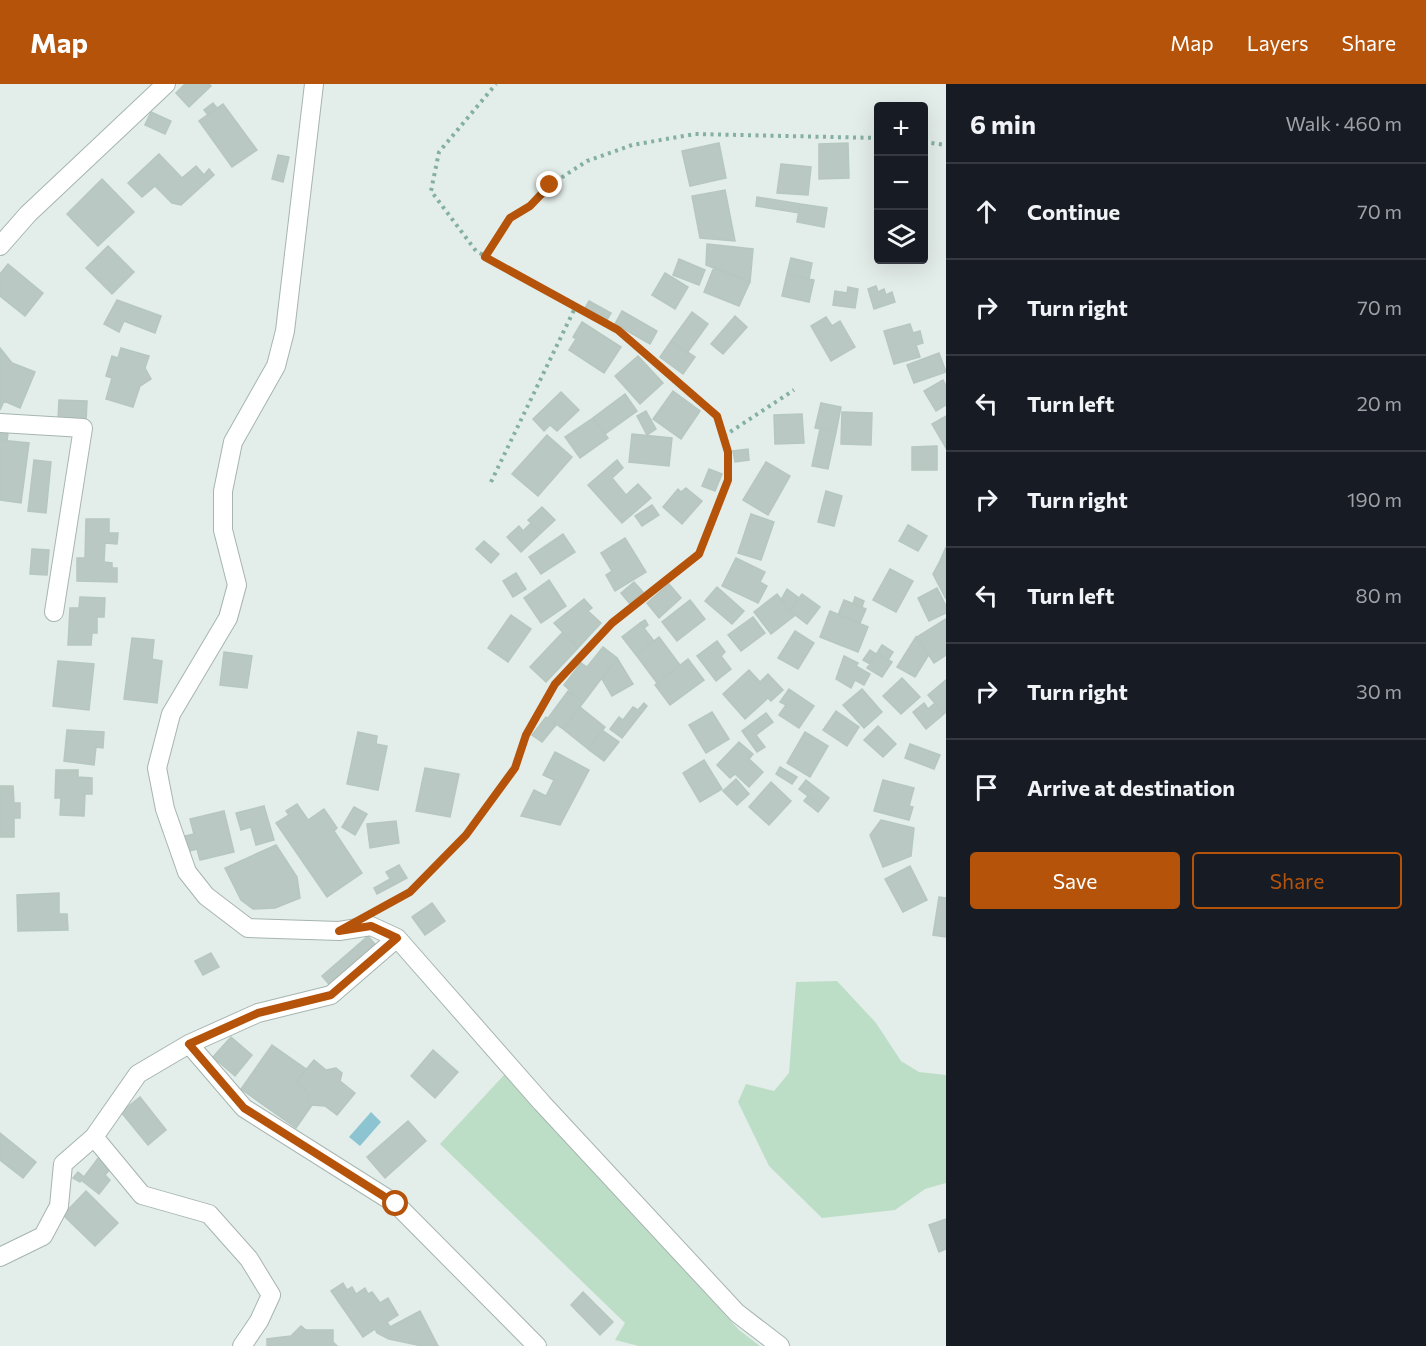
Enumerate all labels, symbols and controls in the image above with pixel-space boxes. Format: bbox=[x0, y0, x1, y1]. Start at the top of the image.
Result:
text: Map bbox=[30, 25, 88, 59]
text: Map bbox=[1170, 30, 1214, 55]
text: Layers bbox=[1247, 30, 1309, 55]
text: Share bbox=[1342, 30, 1396, 55]
map controls bbox=[874, 102, 928, 264]
button: + bbox=[874, 102, 928, 156]
text: 6 min bbox=[970, 108, 1036, 139]
text: Walk · 460 m bbox=[1285, 111, 1402, 135]
button: − bbox=[874, 156, 928, 210]
route end bbox=[536, 171, 562, 197]
icon: ahead bbox=[970, 195, 1003, 228]
text: Continue bbox=[1027, 198, 1120, 225]
text: 70 m bbox=[1357, 199, 1402, 223]
button: layers bbox=[874, 210, 928, 264]
icon: right bbox=[970, 291, 1003, 324]
text: Turn right bbox=[1027, 294, 1128, 321]
text: 70 m bbox=[1357, 295, 1402, 319]
icon: left bbox=[970, 387, 1003, 420]
text: Turn left bbox=[1027, 390, 1114, 417]
text: 20 m bbox=[1357, 391, 1402, 415]
icon: right bbox=[970, 483, 1003, 516]
text: Turn right bbox=[1027, 486, 1128, 513]
text: 190 m bbox=[1347, 487, 1402, 511]
icon: left bbox=[970, 579, 1003, 612]
text: Turn left bbox=[1027, 582, 1114, 609]
text: 80 m bbox=[1356, 583, 1402, 607]
icon: right bbox=[970, 675, 1003, 708]
text: Turn right bbox=[1027, 678, 1128, 705]
text: 30 m bbox=[1356, 679, 1402, 703]
icon: arrive bbox=[970, 771, 1003, 804]
text: Arrive at destination bbox=[1027, 774, 1235, 801]
button: Save bbox=[970, 852, 1180, 909]
button: Share bbox=[1192, 852, 1402, 909]
route start bbox=[382, 1190, 408, 1216]

